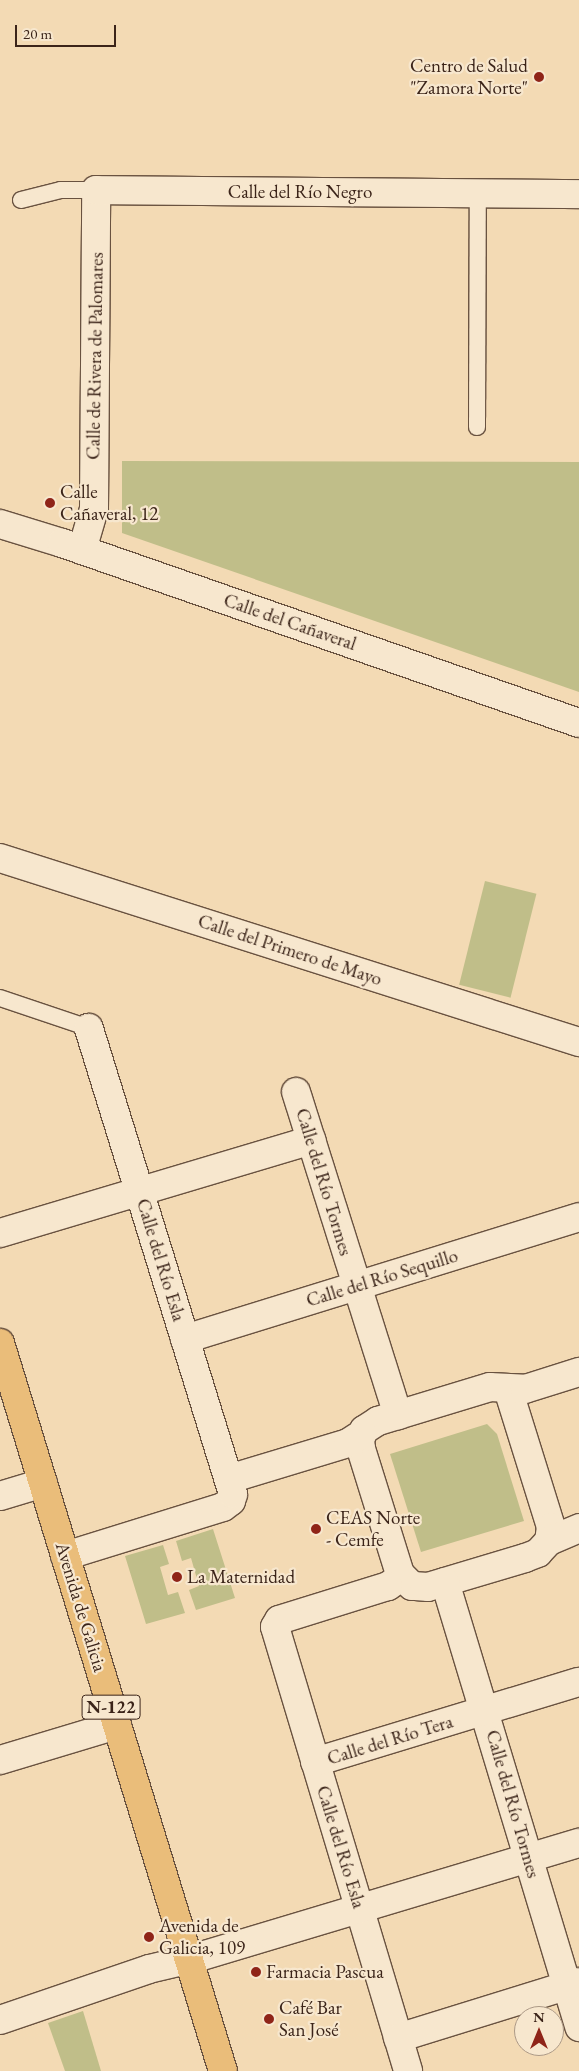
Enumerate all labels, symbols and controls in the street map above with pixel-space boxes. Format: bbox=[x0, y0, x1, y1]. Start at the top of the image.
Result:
scale bar bbox=[18, 15, 119, 47]
text: 20 m bbox=[23, 24, 52, 43]
place label: Centro de Salud "Zamora Norte" bbox=[410, 55, 528, 99]
marker: Centro de Salud "Zamora Norte" bbox=[532, 70, 546, 84]
street label: Calle del Río Negro bbox=[228, 181, 372, 203]
street label: Calle de Rivera de Palomares bbox=[82, 252, 108, 460]
place label: Calle Cañaveral, 12 bbox=[60, 481, 158, 525]
marker: Calle Cañaveral, 12 bbox=[44, 497, 56, 509]
street label: Calle del Cañaveral bbox=[221, 589, 359, 655]
street label: Calle del Primero de Mayo bbox=[195, 909, 385, 991]
street label: Calle del Río Tormes bbox=[291, 1106, 357, 1258]
street label: Calle del Río Esla bbox=[132, 1196, 190, 1324]
street label: Calle del Río Sequillo bbox=[303, 1244, 461, 1312]
place label: CEAS Norte - Cemfe bbox=[326, 1507, 420, 1551]
marker: CEAS Norte - Cemfe bbox=[310, 1523, 322, 1535]
street label: Avenida de Galicia bbox=[50, 1540, 112, 1674]
place label: La Maternidad bbox=[187, 1566, 295, 1588]
marker: La Maternidad bbox=[171, 1571, 183, 1583]
road number: N-122 bbox=[81, 1691, 141, 1722]
street label: Calle del Río Tera bbox=[324, 1710, 456, 1770]
street label: Calle del Río Tormes bbox=[481, 1727, 545, 1881]
street label: Calle del Río Esla bbox=[312, 1783, 370, 1911]
place label: Avenida de Galicia, 109 bbox=[159, 1915, 245, 1959]
marker: Avenida de Galicia, 109 bbox=[143, 1931, 155, 1943]
place label: Farmacia Pascua bbox=[266, 1961, 384, 1983]
marker: Farmacia Pascua bbox=[250, 1966, 262, 1978]
place label: Café Bar San José bbox=[279, 1997, 342, 2041]
north arrow bbox=[514, 2006, 564, 2056]
text: N bbox=[533, 2008, 545, 2026]
marker: Café Bar San José bbox=[263, 2013, 275, 2025]

